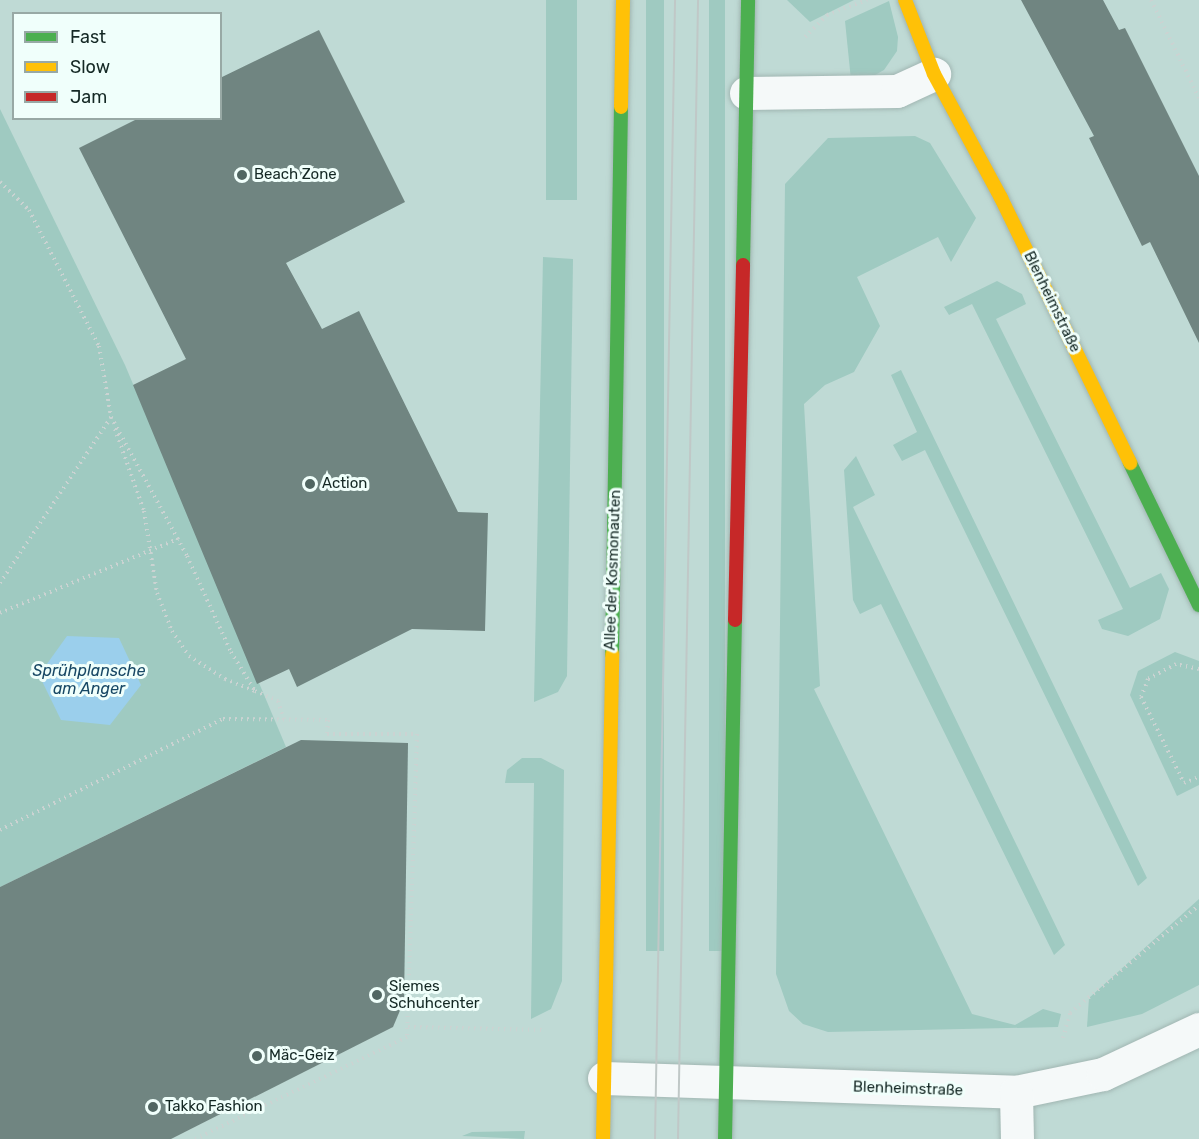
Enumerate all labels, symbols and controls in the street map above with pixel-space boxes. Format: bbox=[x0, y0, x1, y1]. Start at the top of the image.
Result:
legend bbox=[12, 12, 222, 120]
text: Fast bbox=[70, 26, 106, 48]
text: Slow bbox=[70, 56, 110, 78]
text: Jam bbox=[70, 86, 107, 108]
place label: Beach Zone bbox=[254, 166, 337, 184]
marker: Beach Zone bbox=[235, 168, 249, 182]
street label: Blenheimstraße bbox=[1020, 249, 1084, 355]
place label: Action bbox=[322, 475, 367, 493]
marker: Action bbox=[303, 477, 317, 491]
street label: Allee der Kosmonauten bbox=[601, 489, 625, 651]
water label: Sprühplansche am Anger bbox=[32, 661, 146, 699]
place label: Siemes Schuhcenter bbox=[389, 977, 480, 1012]
marker: Siemes Schuhcenter bbox=[370, 988, 384, 1002]
place label: Mäc-Geiz bbox=[269, 1047, 335, 1065]
marker: Mäc-Geiz bbox=[250, 1049, 264, 1063]
street label: Blenheimstraße bbox=[853, 1078, 963, 1100]
place label: Takko Fashion bbox=[165, 1098, 263, 1116]
marker: Takko Fashion bbox=[146, 1100, 160, 1114]

